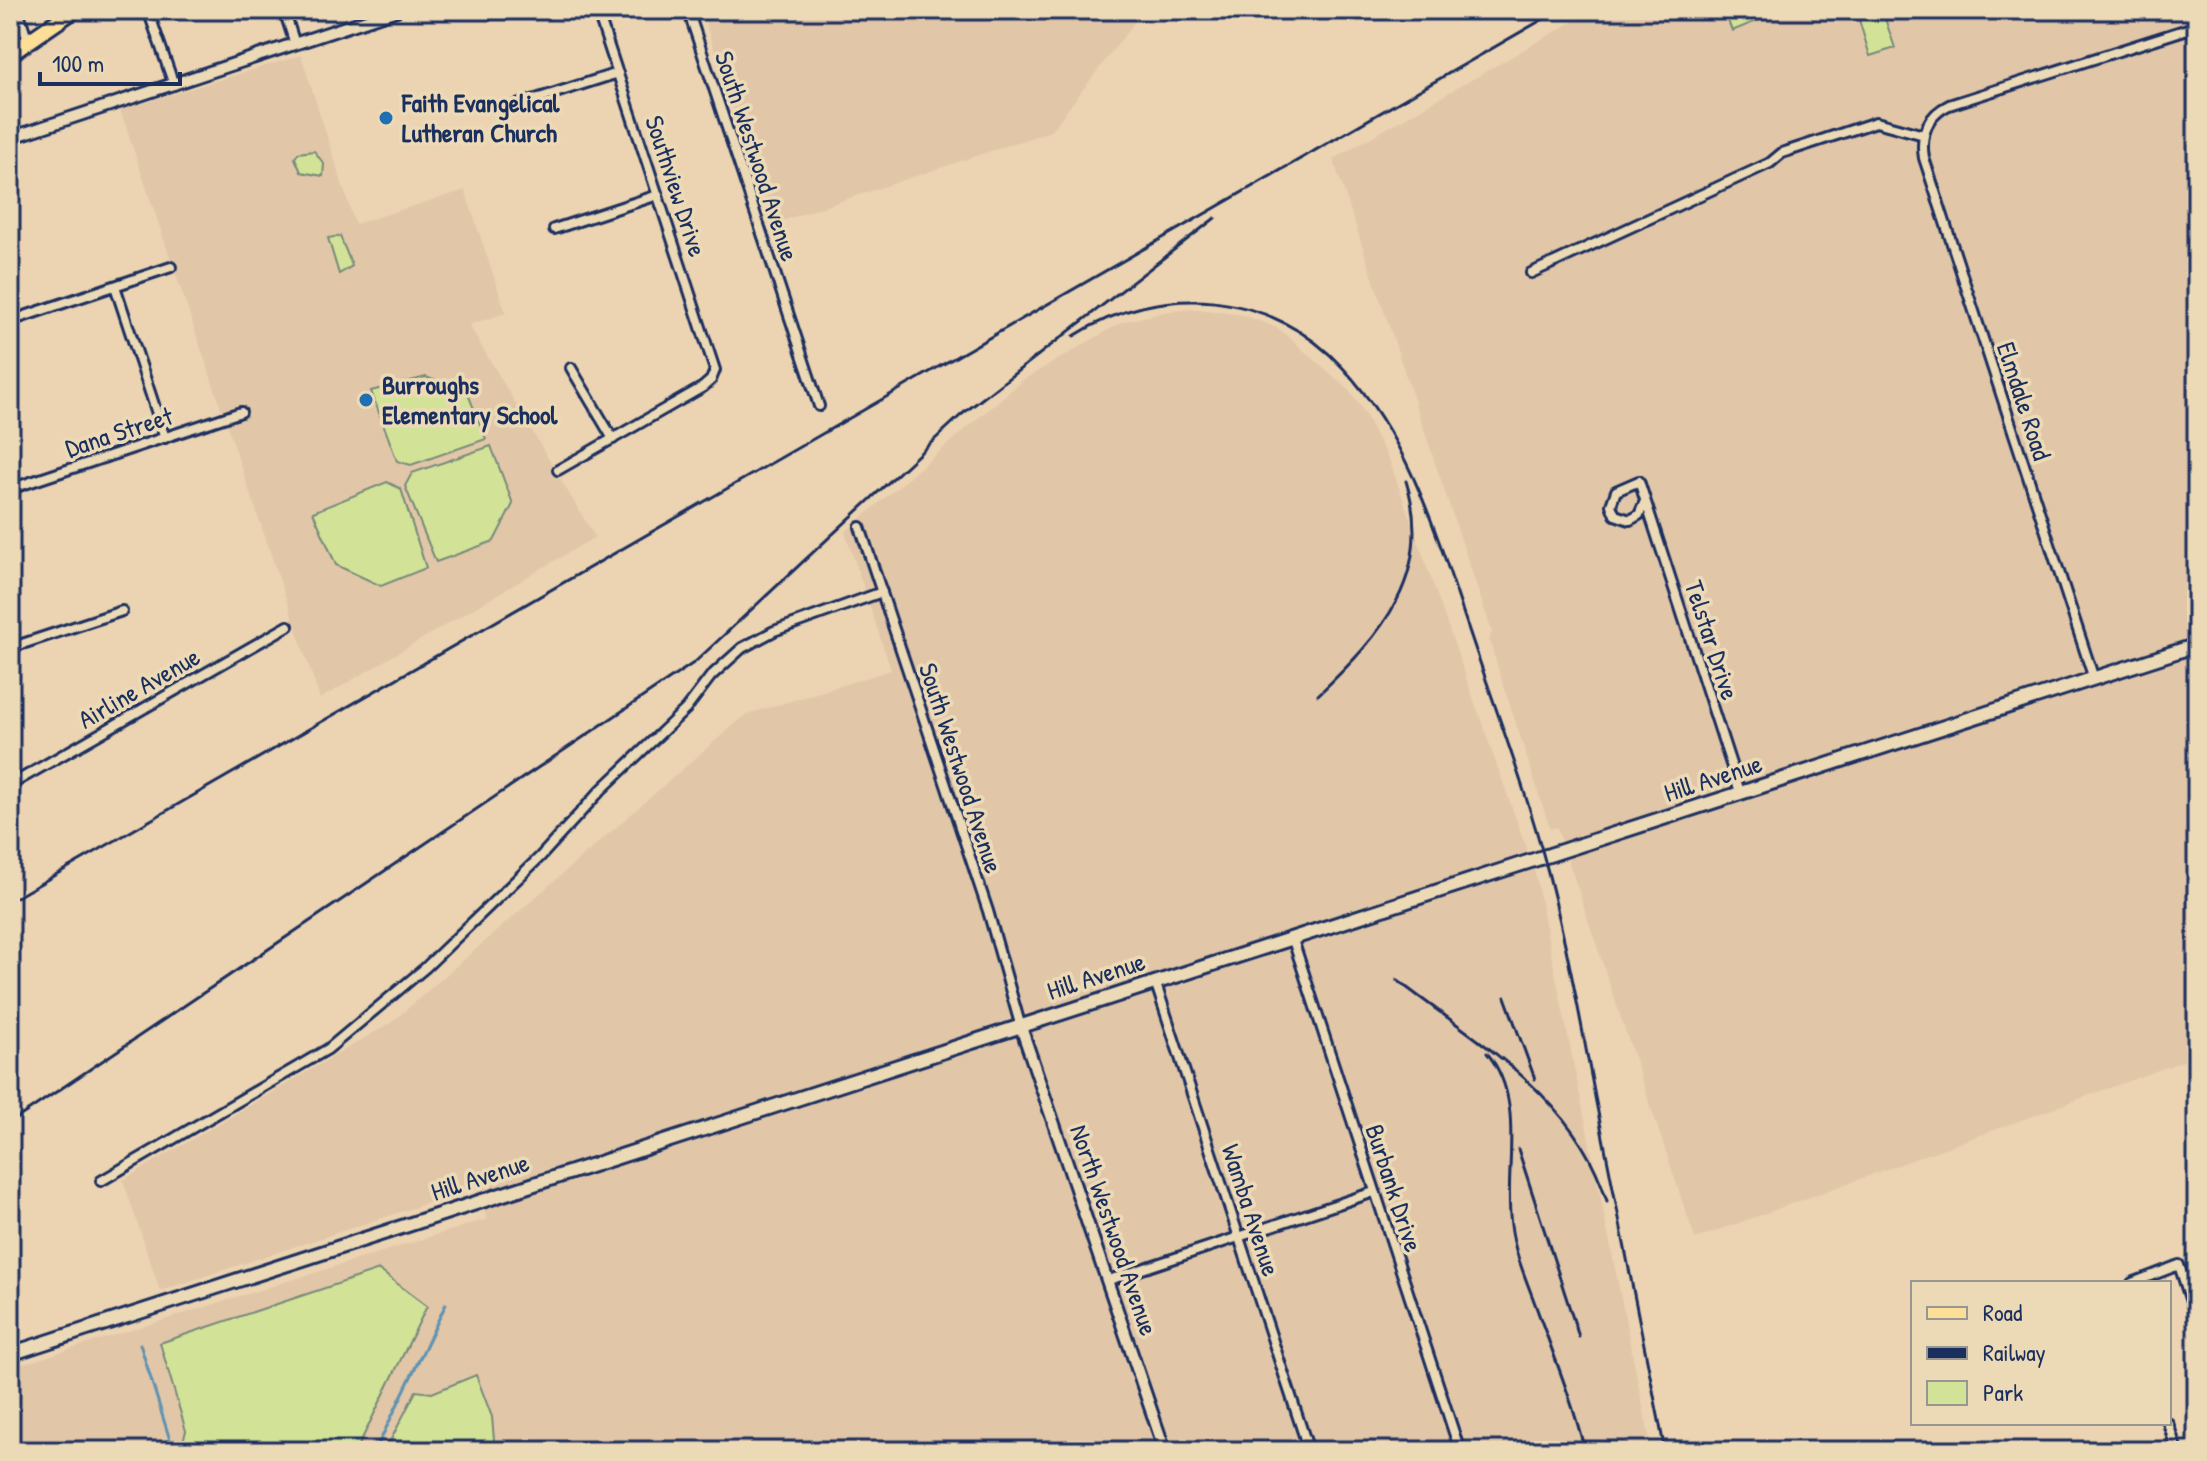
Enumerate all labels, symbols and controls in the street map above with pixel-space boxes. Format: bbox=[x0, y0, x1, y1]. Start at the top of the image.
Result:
scale bar bbox=[40, 36, 180, 86]
street label: South Westwood Avenue bbox=[707, 46, 808, 265]
text: 100 m bbox=[52, 47, 104, 79]
place label: Faith Evangelical Lutheran Church bbox=[401, 85, 560, 150]
marker: Faith Evangelical Lutheran Church bbox=[377, 109, 395, 127]
street label: Southview Drive bbox=[637, 111, 716, 261]
street label: Elmdale Road bbox=[1989, 337, 2060, 464]
place label: Burroughs Elementary School bbox=[382, 367, 559, 433]
marker: Burroughs Elementary School bbox=[357, 391, 375, 409]
street label: Dana Street bbox=[61, 397, 178, 465]
street label: Telstar Drive bbox=[1677, 576, 1748, 704]
street label: Airline Avenue bbox=[71, 639, 206, 737]
street label: South Westwood Avenue bbox=[911, 658, 1012, 877]
street label: Hill Avenue bbox=[1659, 745, 1766, 810]
street label: Hill Avenue bbox=[1042, 943, 1149, 1008]
street label: North Westwood Avenue bbox=[1062, 1120, 1167, 1340]
street label: Burbank Drive bbox=[1357, 1120, 1432, 1256]
street label: Wamba Avenue bbox=[1214, 1139, 1289, 1280]
street label: Hill Avenue bbox=[426, 1144, 533, 1209]
legend bbox=[1911, 1281, 2171, 1425]
text: Road bbox=[1983, 1296, 2022, 1328]
text: Railway bbox=[1983, 1336, 2046, 1368]
text: Park bbox=[1983, 1376, 2023, 1408]

